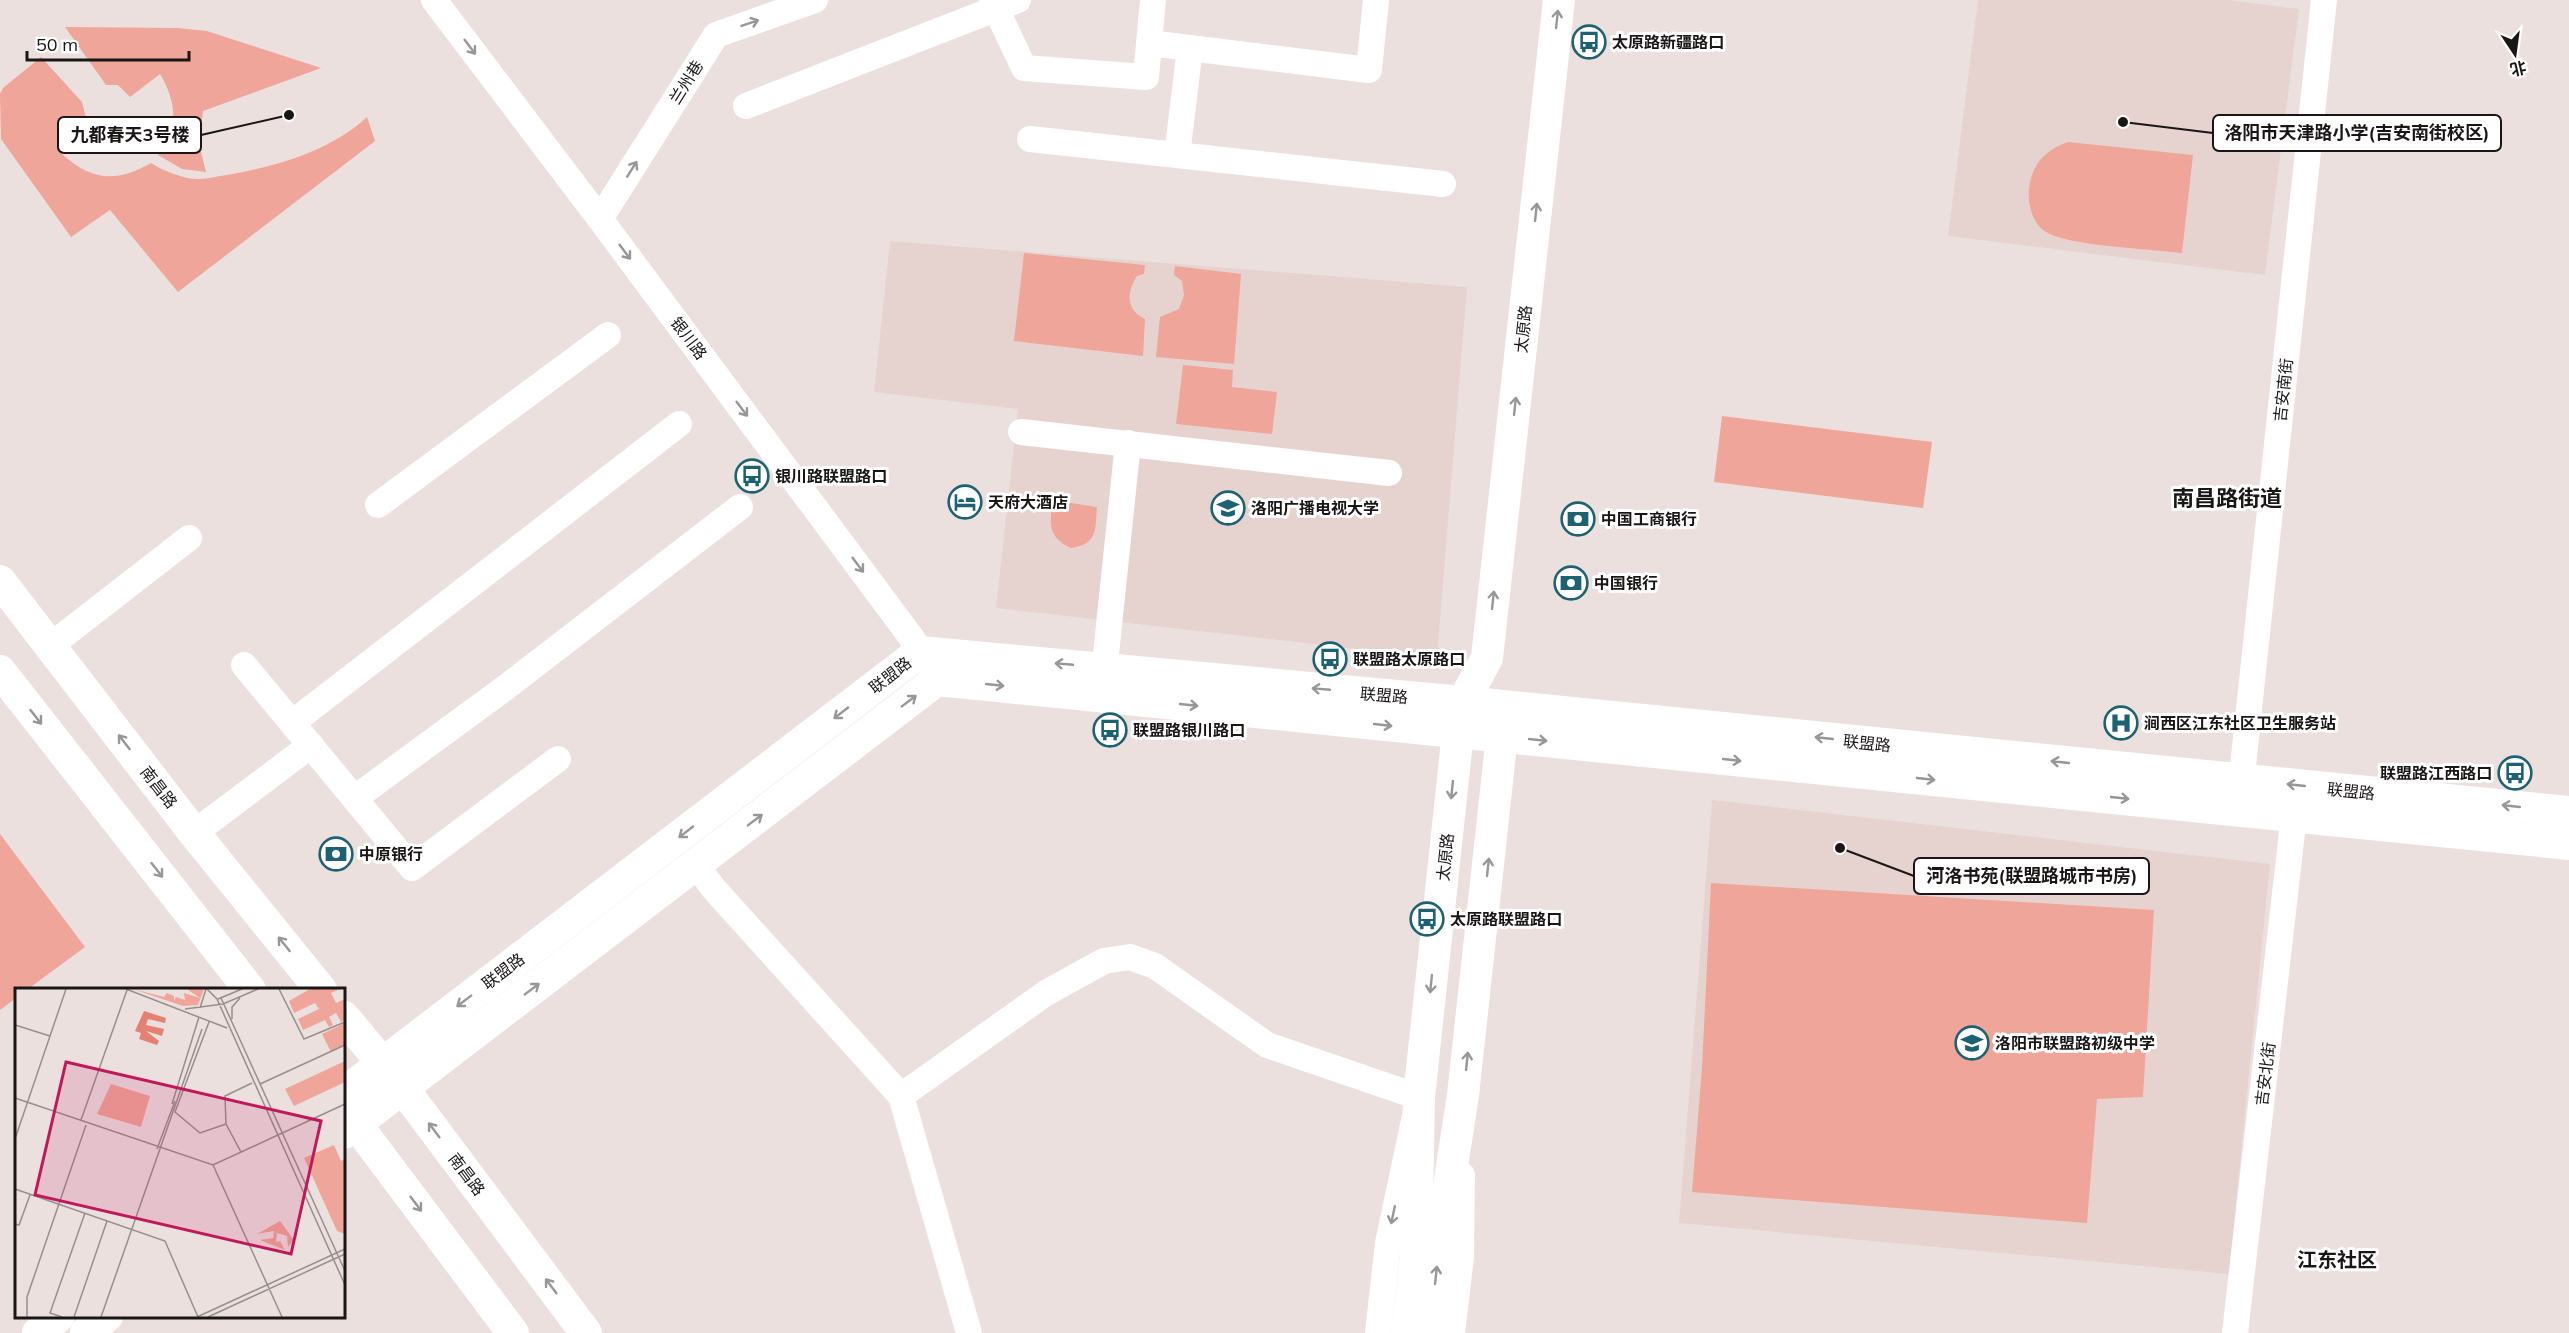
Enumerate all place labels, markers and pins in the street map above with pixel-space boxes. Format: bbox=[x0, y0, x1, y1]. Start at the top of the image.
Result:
bus stop icon: 太原路新疆路口 bbox=[1571, 24, 1607, 60]
place label: 太原路新疆路口 bbox=[1612, 32, 1724, 52]
callout: 洛阳市天津路小学(吉安南街校区) bbox=[2213, 115, 2501, 151]
callout: 九都春天3号楼 bbox=[58, 117, 201, 153]
bus stop icon: 银川路联盟路口 bbox=[734, 458, 770, 494]
place label: 银川路联盟路口 bbox=[775, 466, 887, 486]
hotel icon: 天府大酒店 bbox=[947, 484, 983, 520]
school or university icon: 洛阳广播电视大学 bbox=[1210, 490, 1246, 526]
place label: 天府大酒店 bbox=[988, 492, 1068, 512]
place label: 洛阳广播电视大学 bbox=[1251, 498, 1379, 518]
bank icon: 中国工商银行 bbox=[1560, 501, 1596, 537]
place label: 中国工商银行 bbox=[1601, 509, 1697, 529]
bank icon: 中国银行 bbox=[1553, 565, 1589, 601]
place label: 中国银行 bbox=[1594, 573, 1658, 593]
bus stop icon: 联盟路太原路口 bbox=[1312, 641, 1348, 677]
place label: 联盟路太原路口 bbox=[1353, 649, 1465, 669]
hospital icon: 涧西区江东社区卫生服务站 bbox=[2103, 705, 2139, 741]
bus stop icon: 联盟路银川路口 bbox=[1092, 712, 1128, 748]
place label: 涧西区江东社区卫生服务站 bbox=[2144, 713, 2336, 733]
place label: 联盟路银川路口 bbox=[1133, 720, 1245, 740]
bus stop icon: 联盟路江西路口 bbox=[2497, 755, 2533, 791]
place label: 联盟路江西路口 bbox=[2380, 763, 2492, 783]
bank icon: 中原银行 bbox=[318, 836, 354, 872]
place label: 中原银行 bbox=[359, 844, 423, 864]
callout: 河洛书苑(联盟路城市书房) bbox=[1914, 858, 2149, 894]
bus stop icon: 太原路联盟路口 bbox=[1409, 901, 1445, 937]
place label: 太原路联盟路口 bbox=[1450, 909, 1562, 929]
school or university icon: 洛阳市联盟路初级中学 bbox=[1954, 1025, 1990, 1061]
place label: 洛阳市联盟路初级中学 bbox=[1995, 1033, 2155, 1053]

